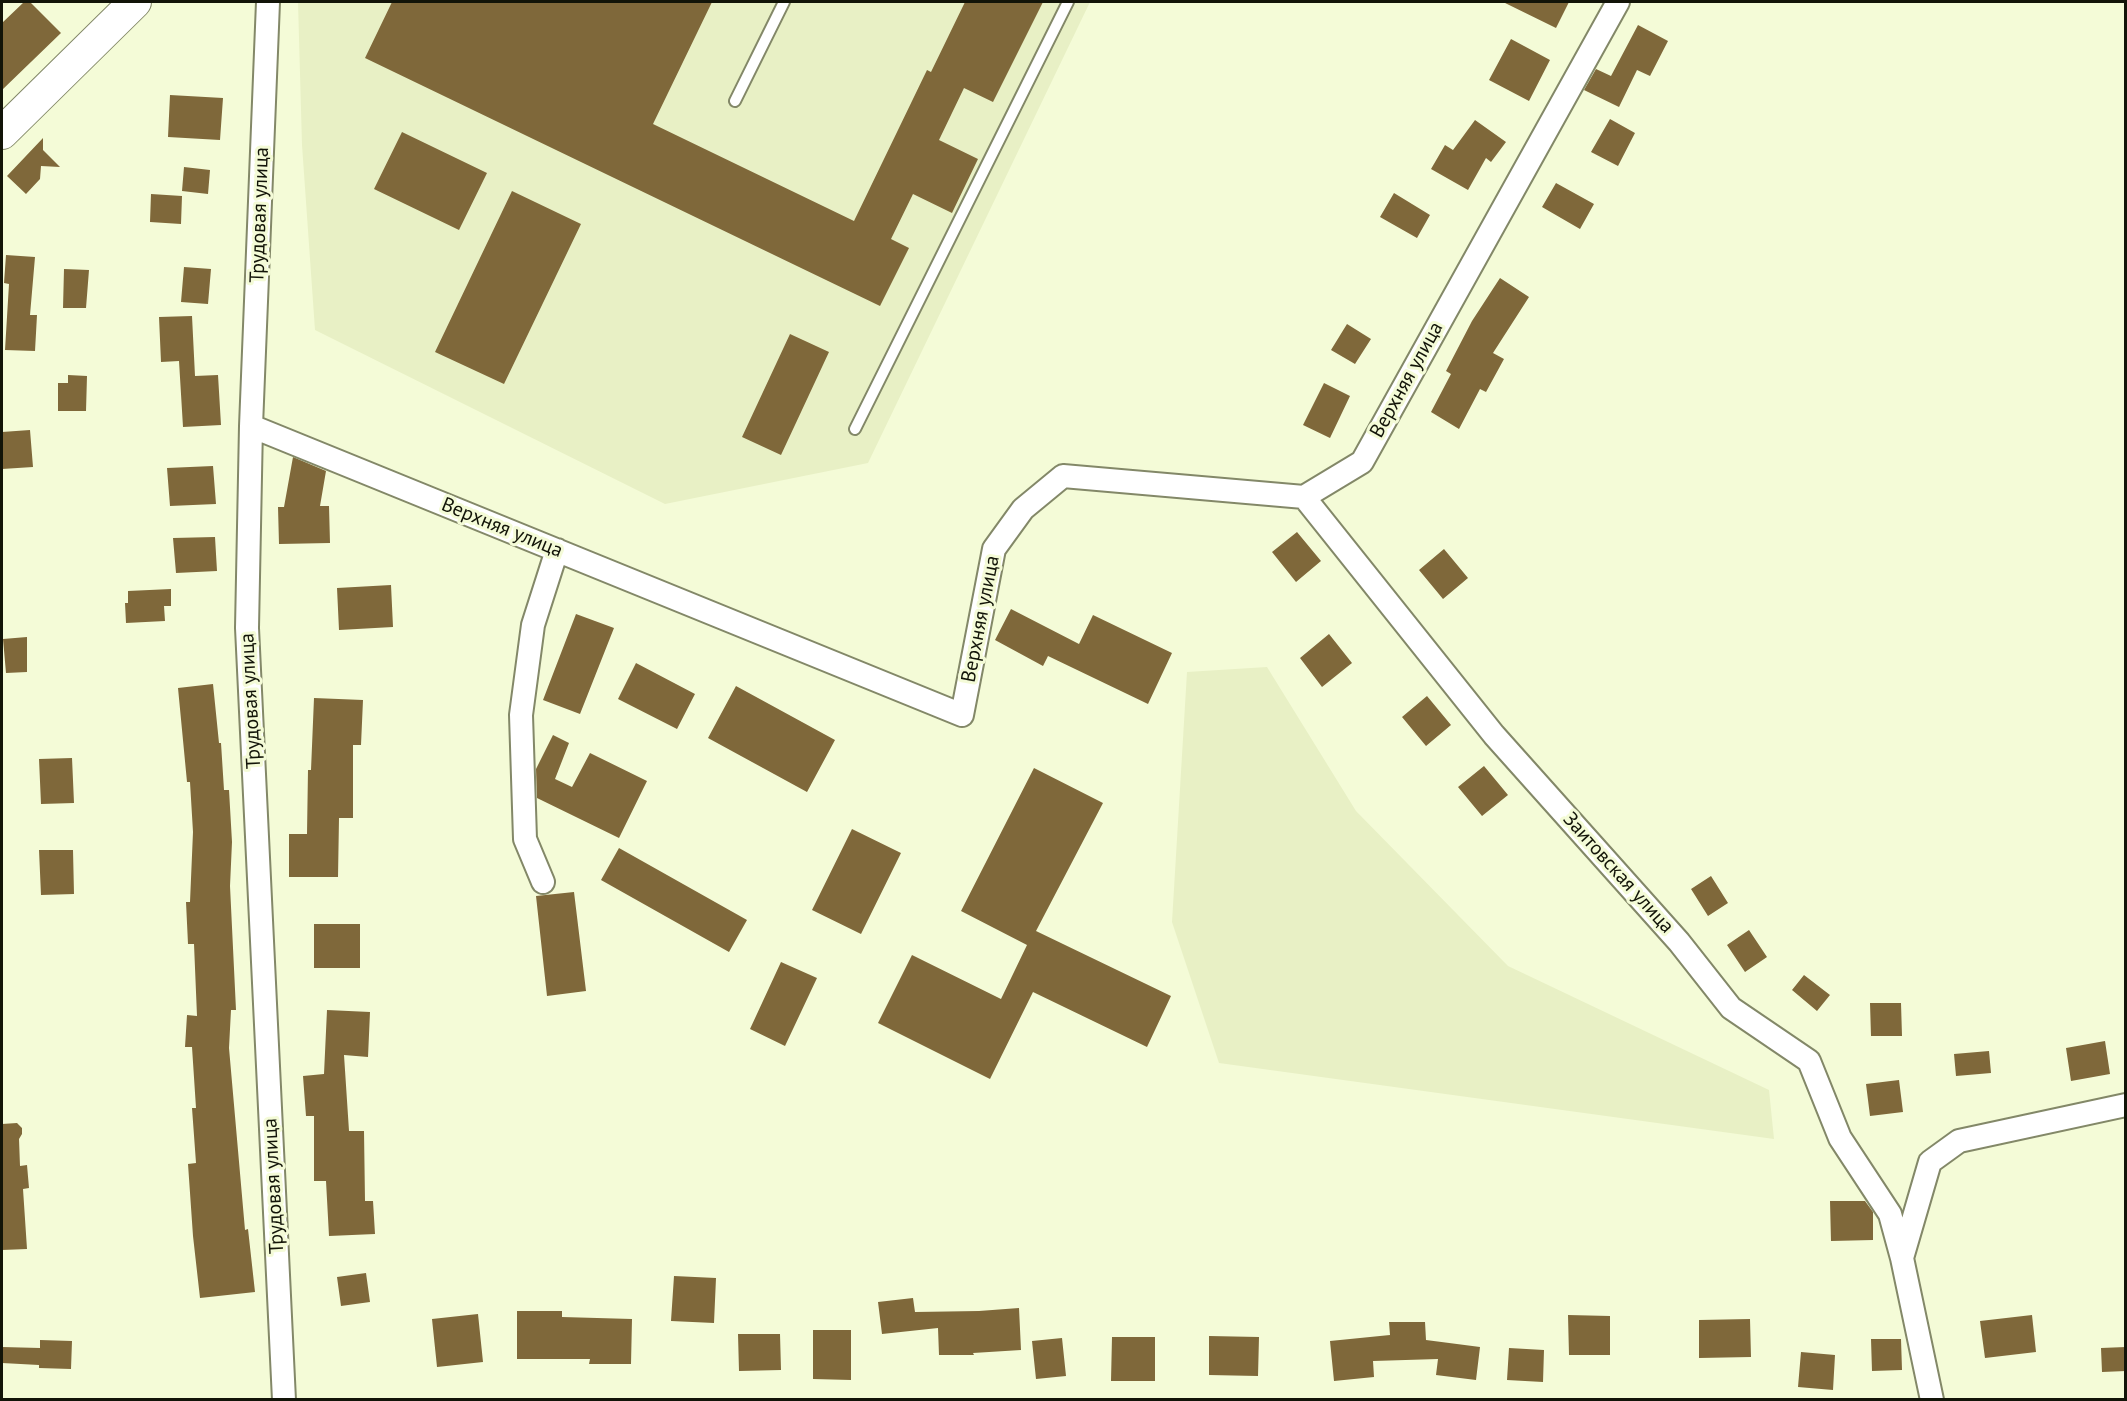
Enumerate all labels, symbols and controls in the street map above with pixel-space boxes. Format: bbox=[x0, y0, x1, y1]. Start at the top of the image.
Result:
street label: Трудовая улица bbox=[246, 147, 274, 283]
street label: Верхняя улица bbox=[1365, 318, 1449, 442]
street label: Верхняя улица bbox=[438, 493, 566, 563]
street label: Верхняя улица bbox=[957, 554, 1005, 684]
street label: Трудовая улица bbox=[235, 633, 267, 769]
street label: Заитовская улица bbox=[1557, 808, 1679, 938]
street label: Трудовая улица bbox=[258, 1118, 290, 1254]

